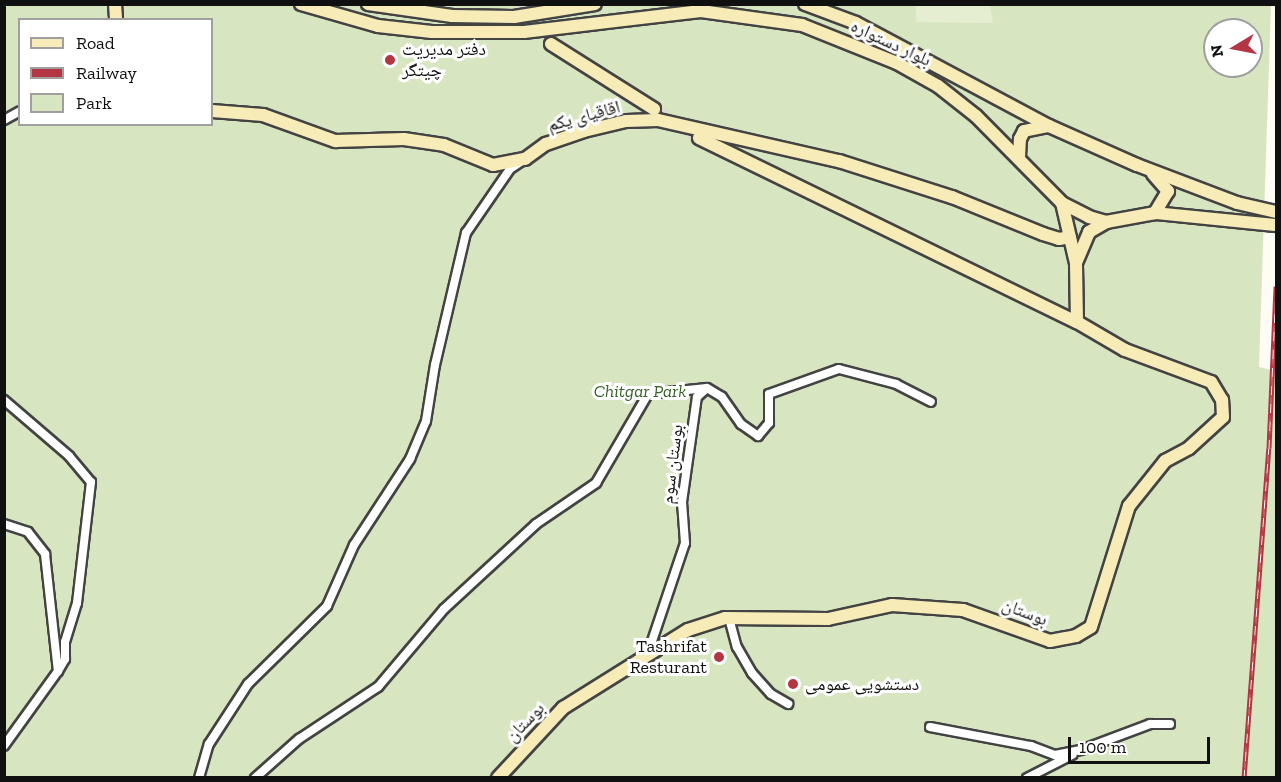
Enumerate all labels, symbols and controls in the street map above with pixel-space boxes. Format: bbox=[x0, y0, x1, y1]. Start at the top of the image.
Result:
street label: بلوار دستواره bbox=[848, 15, 934, 71]
legend bbox=[18, 18, 213, 126]
north arrow bbox=[1203, 18, 1263, 78]
text: Road bbox=[76, 32, 115, 54]
place label: دفتر مدیریت چیتگر bbox=[402, 39, 486, 82]
text: N bbox=[1206, 43, 1227, 59]
marker: دفتر مدیریت چیتگر bbox=[383, 53, 397, 67]
text: Railway bbox=[76, 62, 137, 84]
text: Park bbox=[76, 92, 112, 114]
street label: اقاقیای یکم bbox=[545, 96, 623, 136]
park label: Chitgar Park bbox=[594, 380, 686, 402]
street label: بوستان سوم bbox=[656, 423, 688, 505]
street label: بوستان bbox=[999, 594, 1051, 630]
place label: Tashrifat Resturant bbox=[630, 636, 707, 678]
marker: Tashrifat Resturant bbox=[712, 650, 726, 664]
place label: دستشویی عمومی bbox=[805, 673, 919, 695]
marker: دستشویی عمومی bbox=[786, 677, 800, 691]
street label: بوستان bbox=[501, 698, 549, 746]
scale bar bbox=[1071, 725, 1214, 763]
text: 100 m bbox=[1079, 736, 1126, 758]

